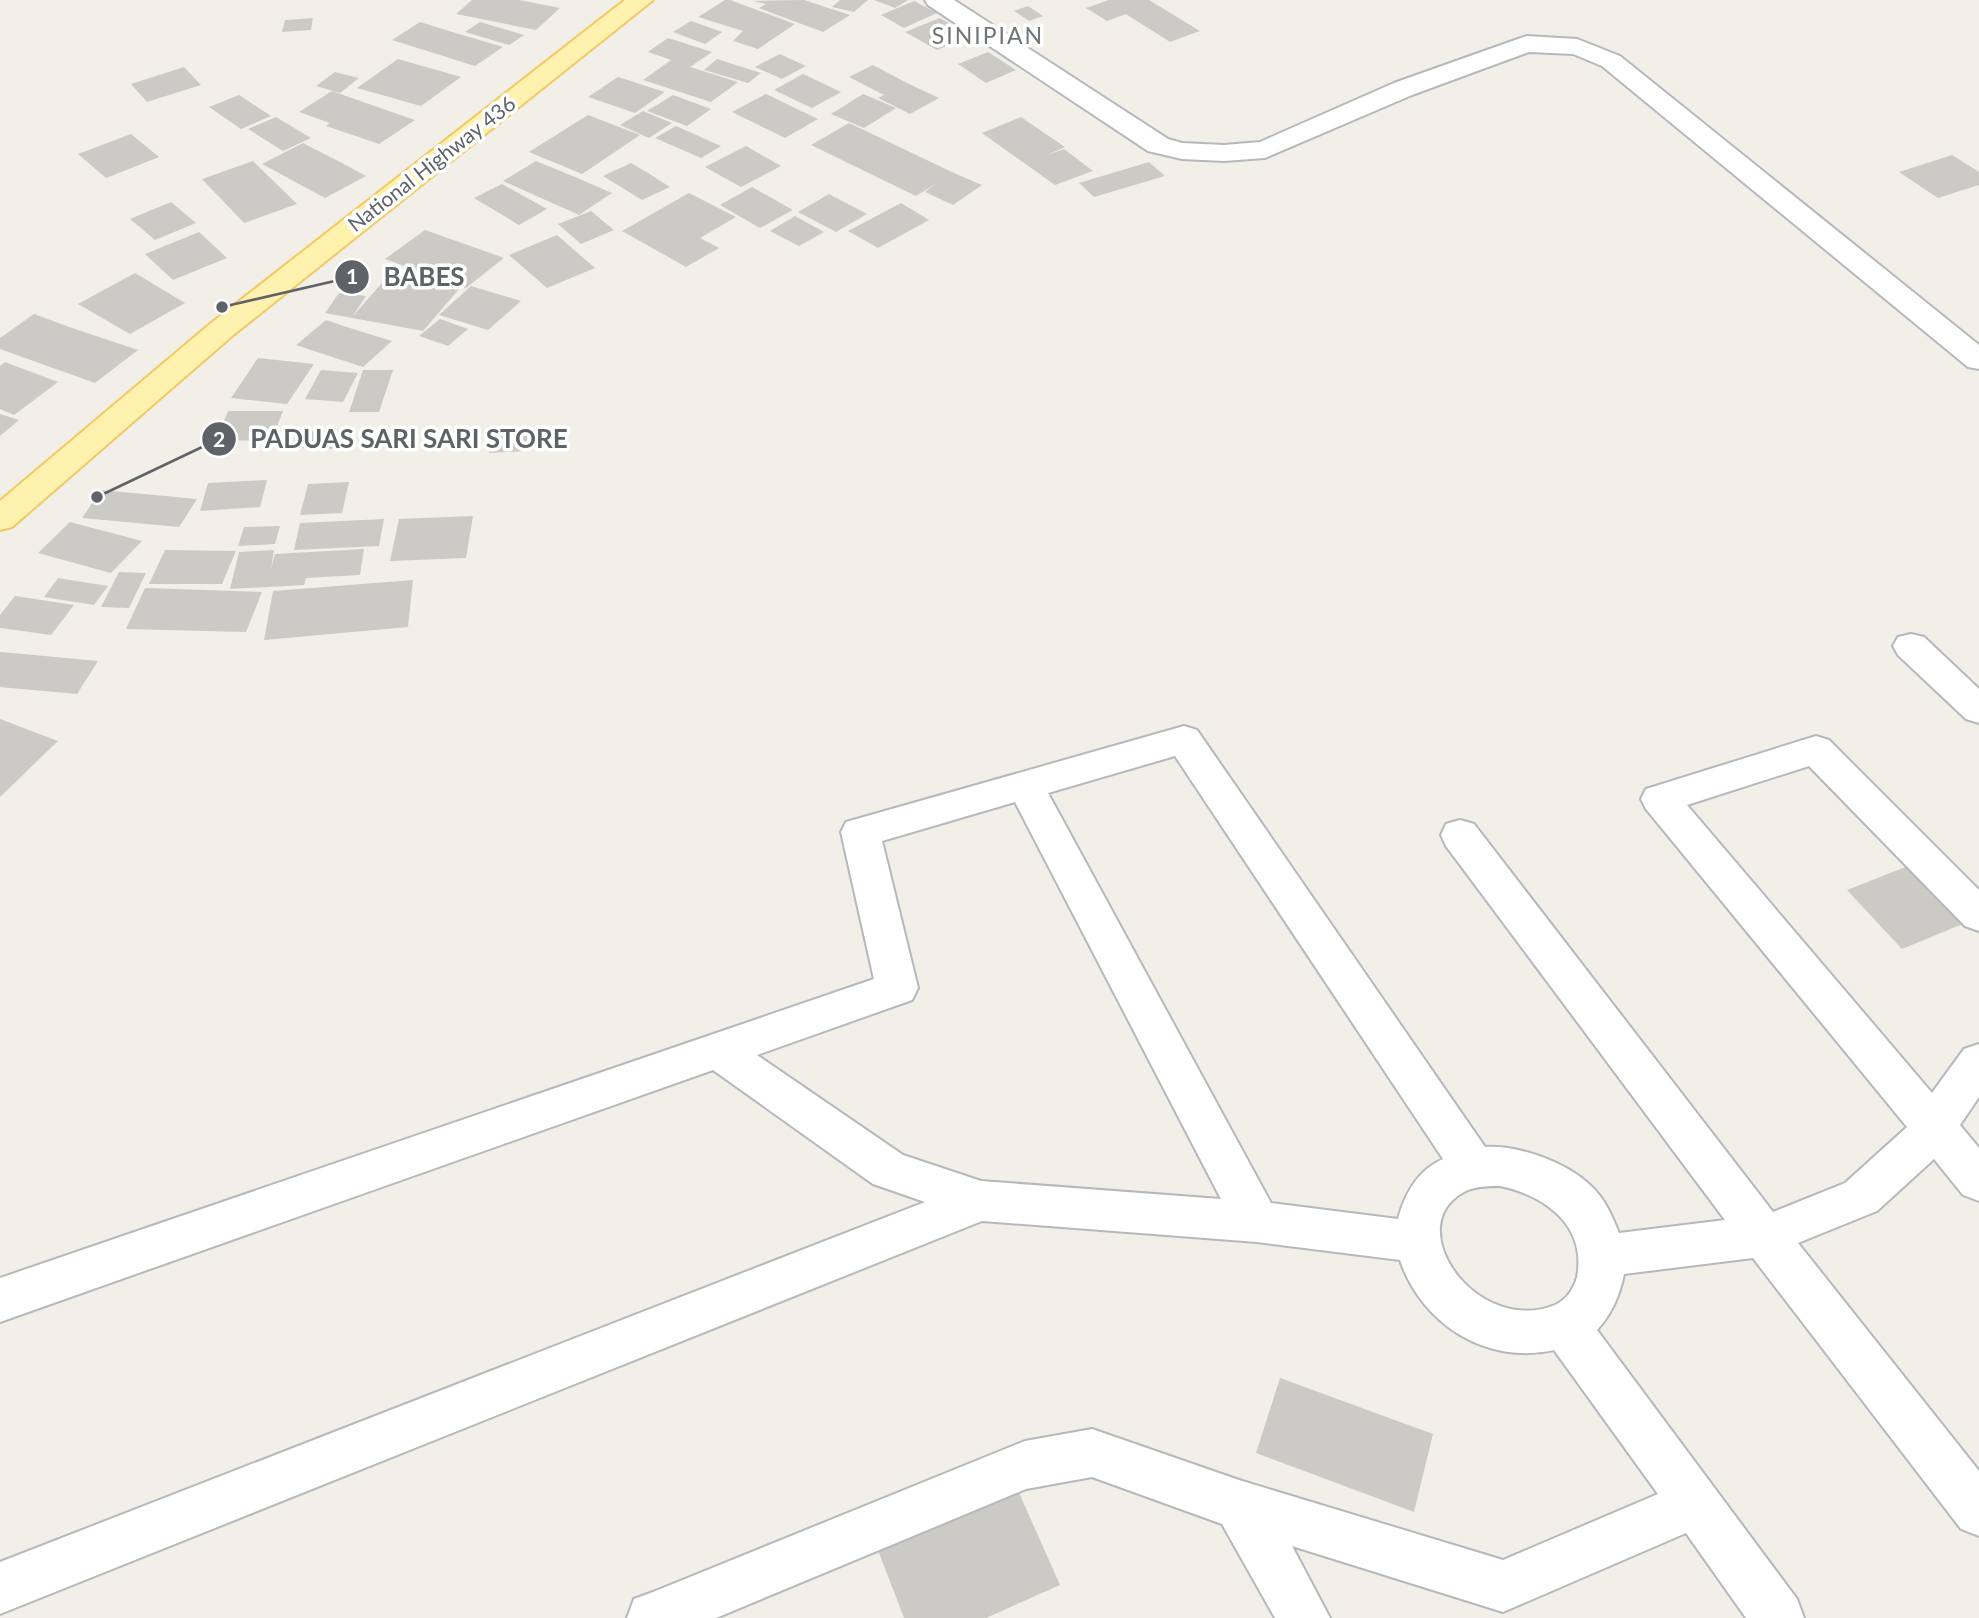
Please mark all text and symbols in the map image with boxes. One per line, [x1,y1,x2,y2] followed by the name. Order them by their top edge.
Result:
[932,21,1044,49] district label: SINIPIAN
[342,90,520,236] street label: National Highway 436
[334,253,479,300] callout: BABES
[383,260,465,292] text: BABES
[346,263,358,288] text: 1
[201,416,582,463] callout: PADUAS SARI SARI STORE
[250,422,568,454] text: PADUAS SARI SARI STORE
[213,426,225,451] text: 2

